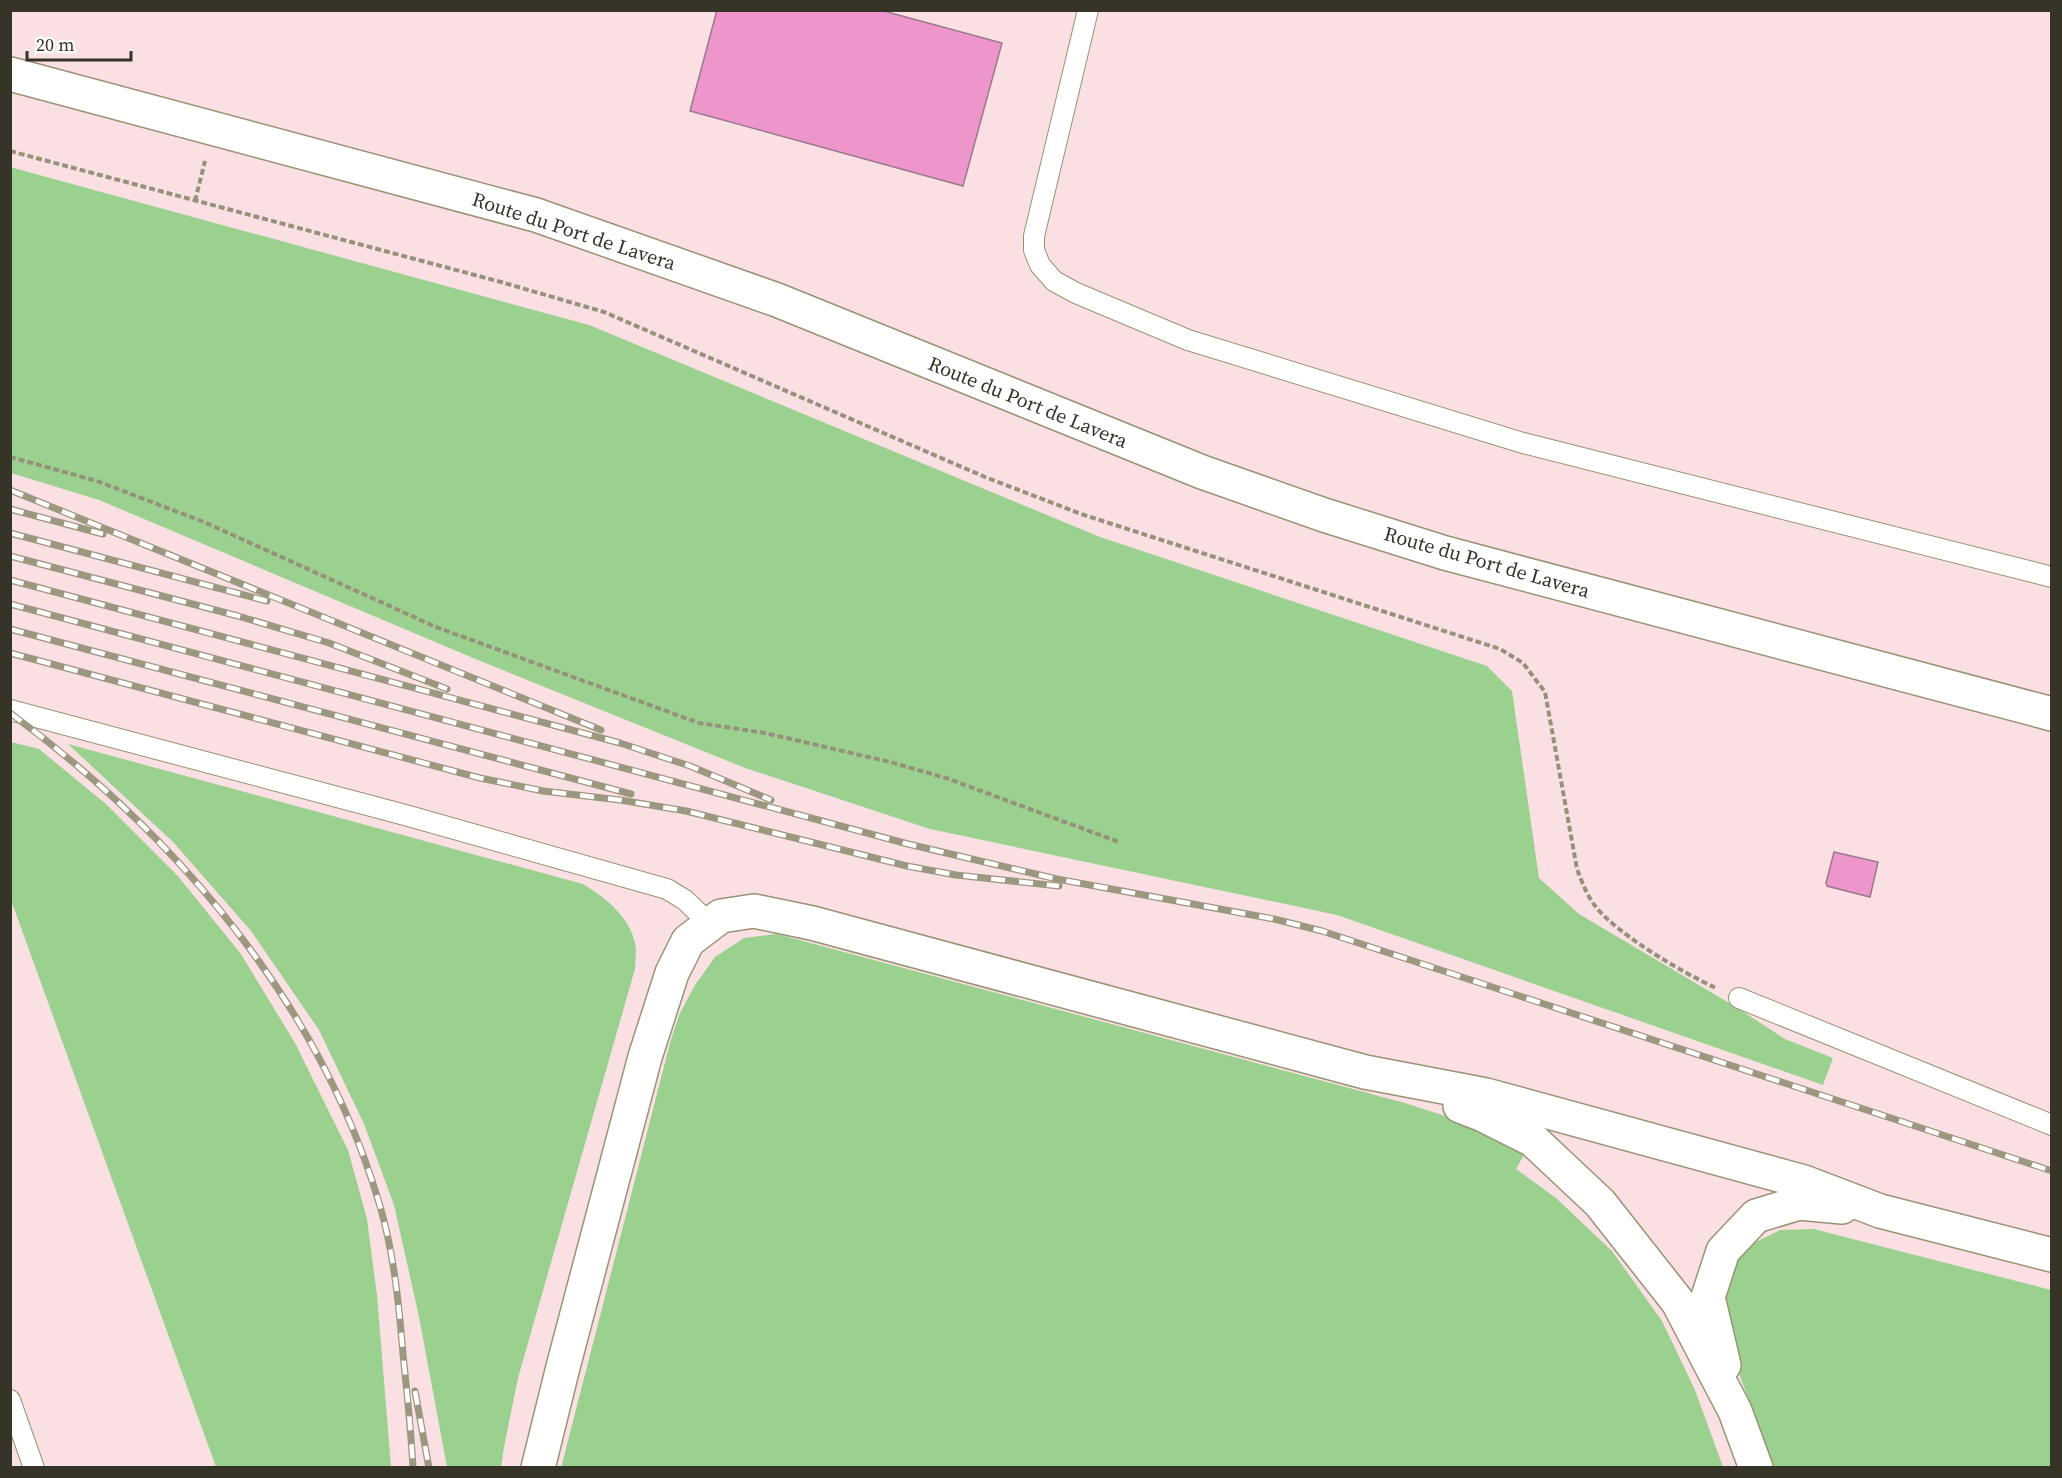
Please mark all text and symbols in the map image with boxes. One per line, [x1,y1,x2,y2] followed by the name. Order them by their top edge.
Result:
[27,24,130,62] scale bar
[36,32,74,57] text: 20 m
[469,185,680,277] street label: Route du Port de Lavera
[924,349,1133,455] street label: Route du Port de Lavera
[1381,519,1594,605] street label: Route du Port de Lavera

